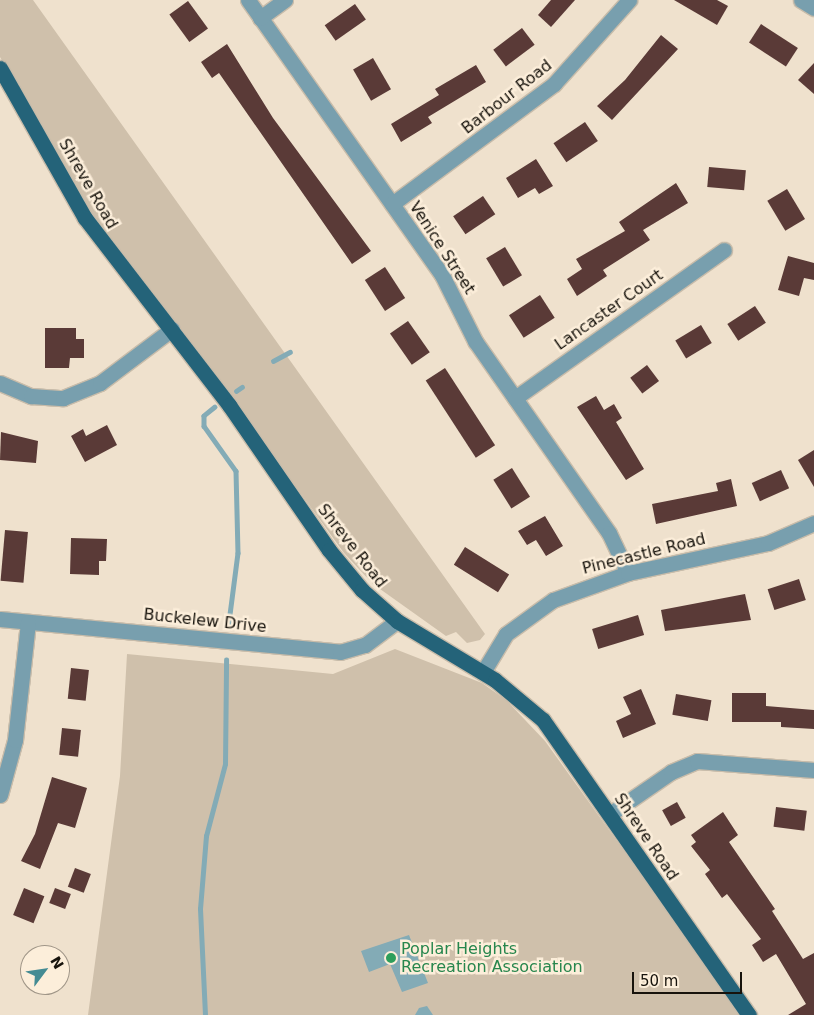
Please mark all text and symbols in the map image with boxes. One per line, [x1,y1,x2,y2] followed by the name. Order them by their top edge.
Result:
[458,56,556,138] street label: Barbour Road
[54,136,122,232] street label: Shreve Road
[405,198,479,298] street label: Venice Street
[551,266,667,354] street label: Lancaster Court
[313,500,391,592] street label: Shreve Road
[580,529,708,579] street label: Pinecastle Road
[143,605,267,637] street label: Buckelew Drive
[610,790,682,884] street label: Shreve Road
[401,939,583,977] place label: Poplar Heights Recreation Association
[20,945,70,995] north arrow
[385,952,397,964] marker: Poplar Heights Recreation Association
[47,954,67,972] text: N
[634,962,744,994] scale bar
[640,972,678,990] text: 50 m

